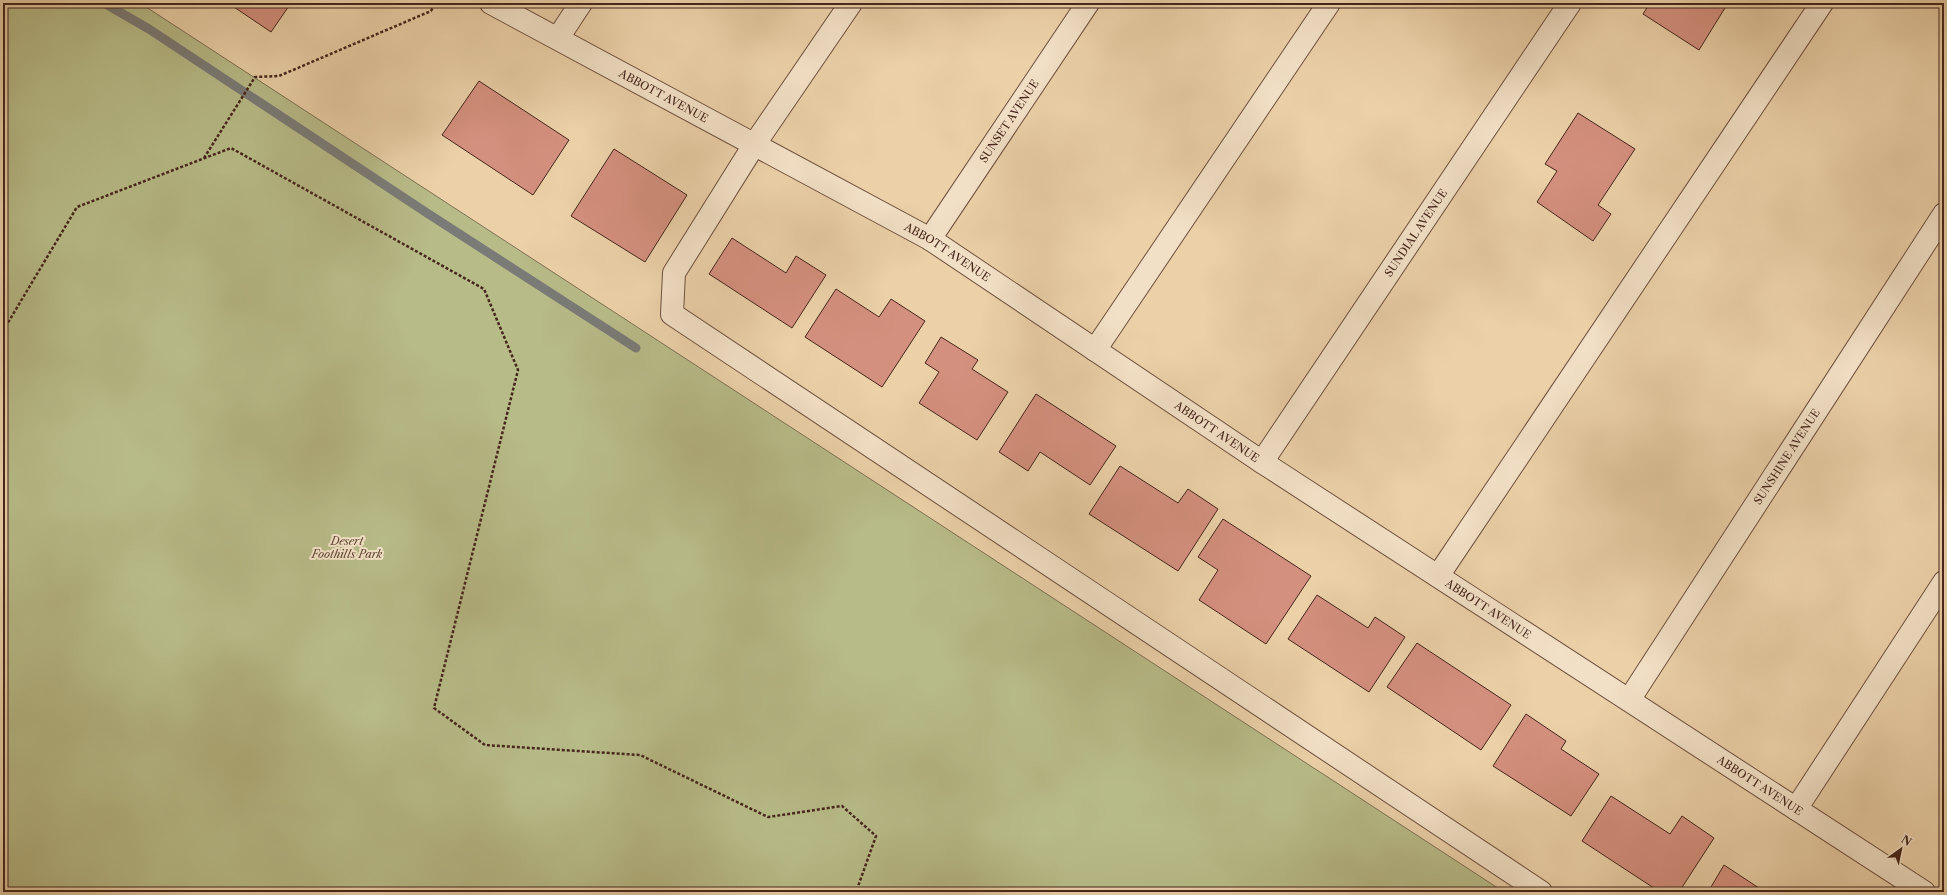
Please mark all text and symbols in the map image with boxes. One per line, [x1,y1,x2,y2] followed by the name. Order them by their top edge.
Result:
[616,66,711,126] street label: ABBOTT AVENUE
[976,77,1042,165] street label: SUNSET AVENUE
[1381,186,1450,279] street label: SUNDIAL AVENUE
[901,219,993,285] street label: ABBOTT AVENUE
[1171,398,1262,465] street label: ABBOTT AVENUE
[1751,406,1823,507] street label: SUNSHINE AVENUE
[311,534,383,561] park label: Desert Foothills Park
[1442,575,1534,642] street label: ABBOTT AVENUE
[1714,752,1806,819] street label: ABBOTT AVENUE
[1881,829,1921,869] north arrow
[1899,832,1915,849] text: N

